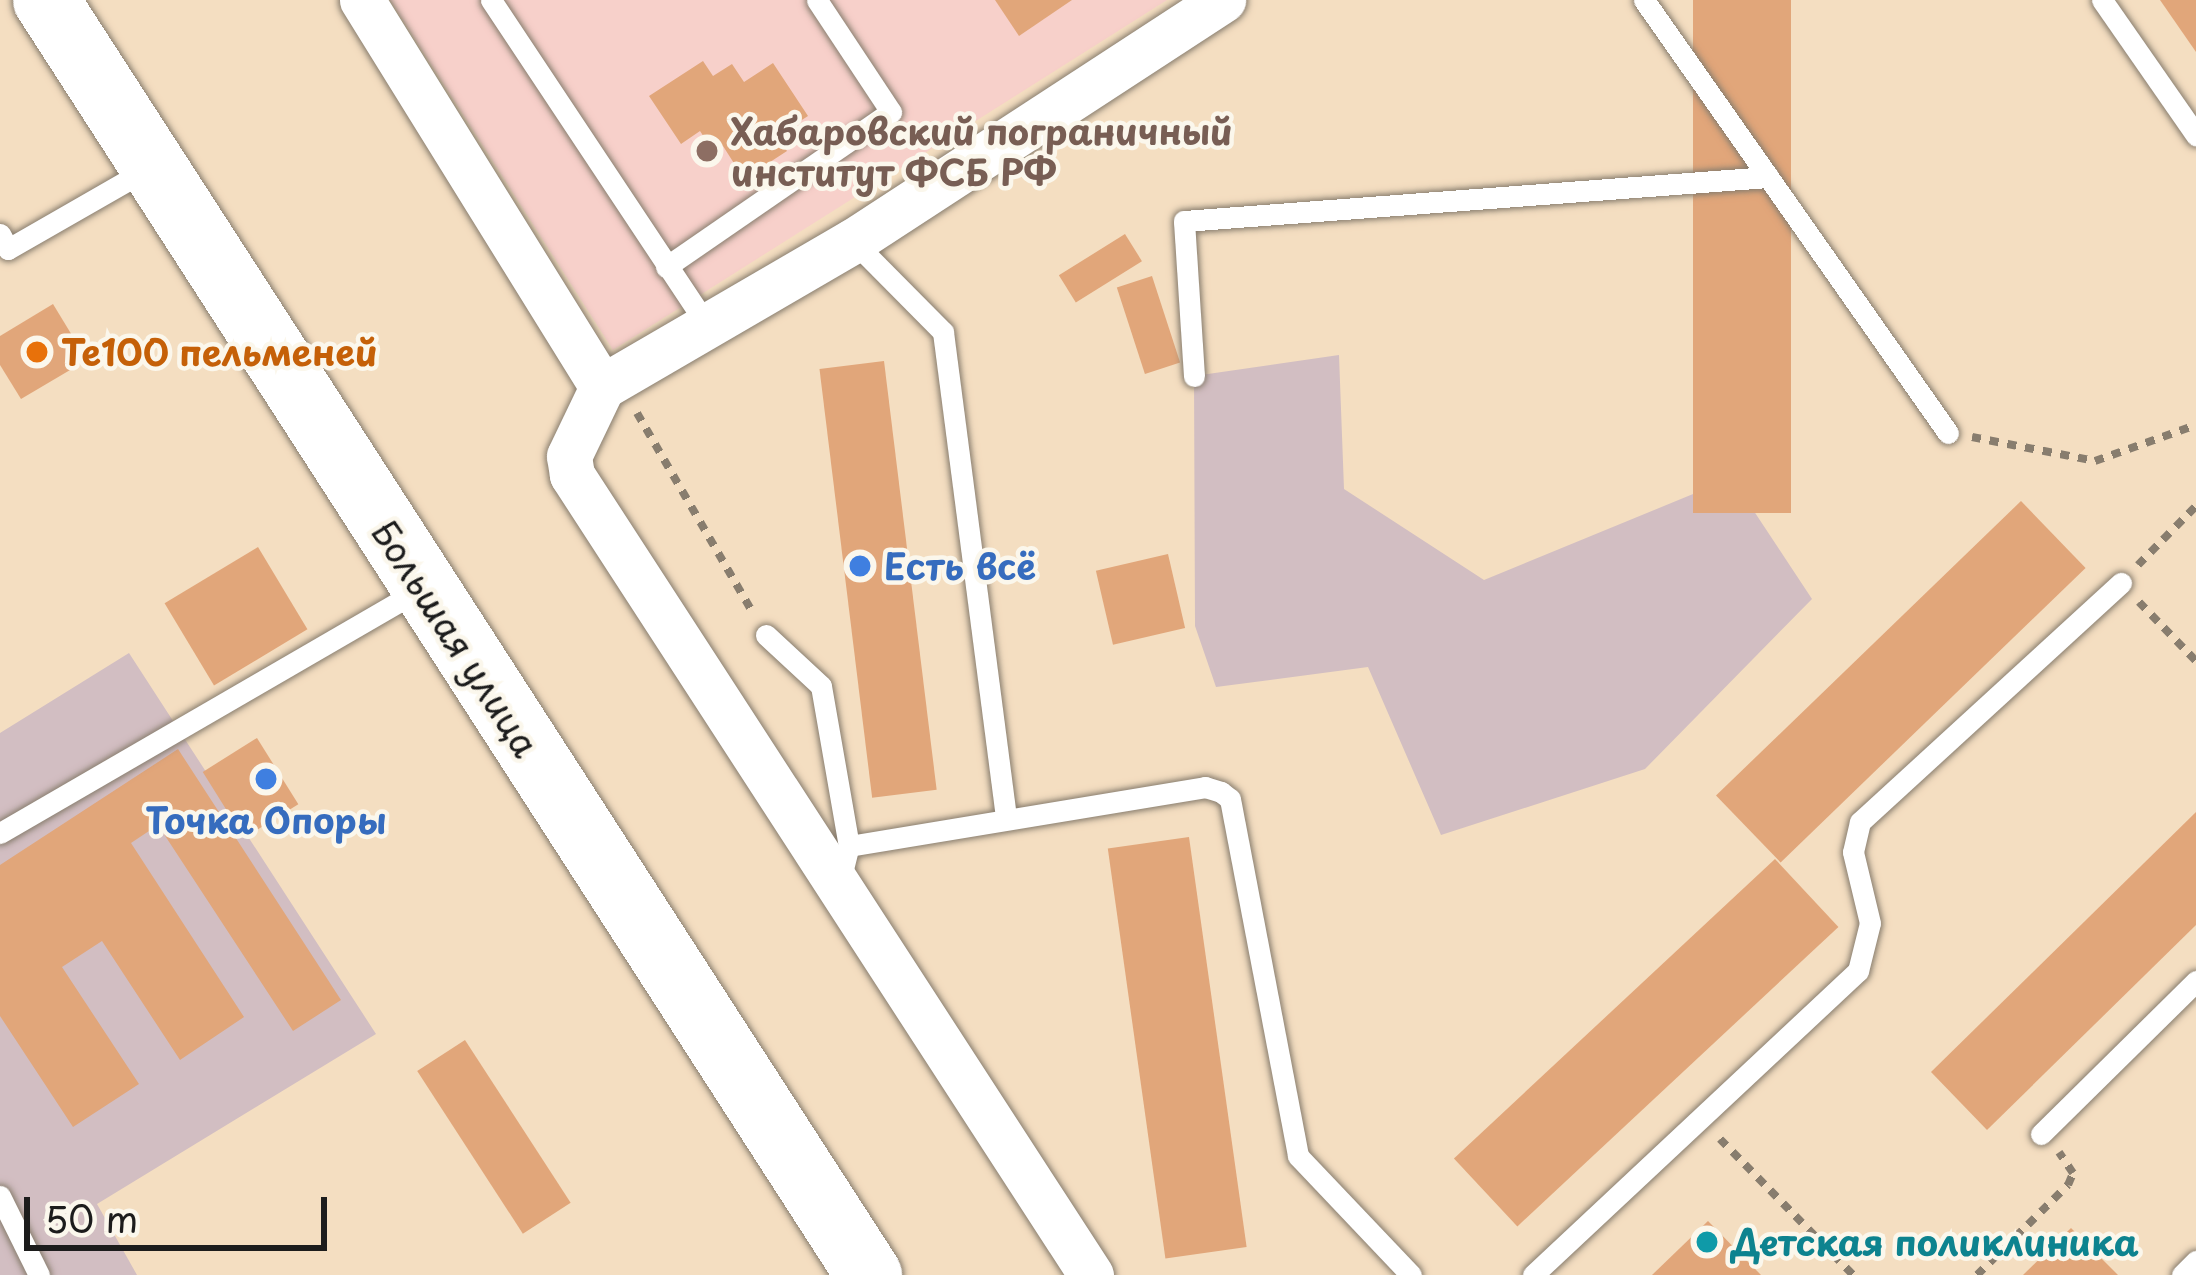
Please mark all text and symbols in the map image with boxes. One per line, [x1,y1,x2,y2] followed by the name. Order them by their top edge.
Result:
[731,108,1234,193] place label: Хабаровский пограничный институт ФСБ РФ
[694,138,720,164] marker: Хабаровский пограничный институт ФСБ РФ
[61,330,381,374] place label: Те100 пельменей
[24,339,50,365] marker: Те100 пельменей
[363,511,549,765] street label: Большая улица
[884,544,1037,588] place label: Есть всё
[847,553,873,579] marker: Есть всё
[253,766,279,792] marker: Точка Опоры
[144,798,388,842] place label: Точка Опоры
[30,1173,333,1247] scale bar
[45,1191,138,1245] text: 50 m
[1731,1220,2139,1264] place label: Детская поликлиника
[1694,1229,1720,1255] marker: Детская поликлиника

